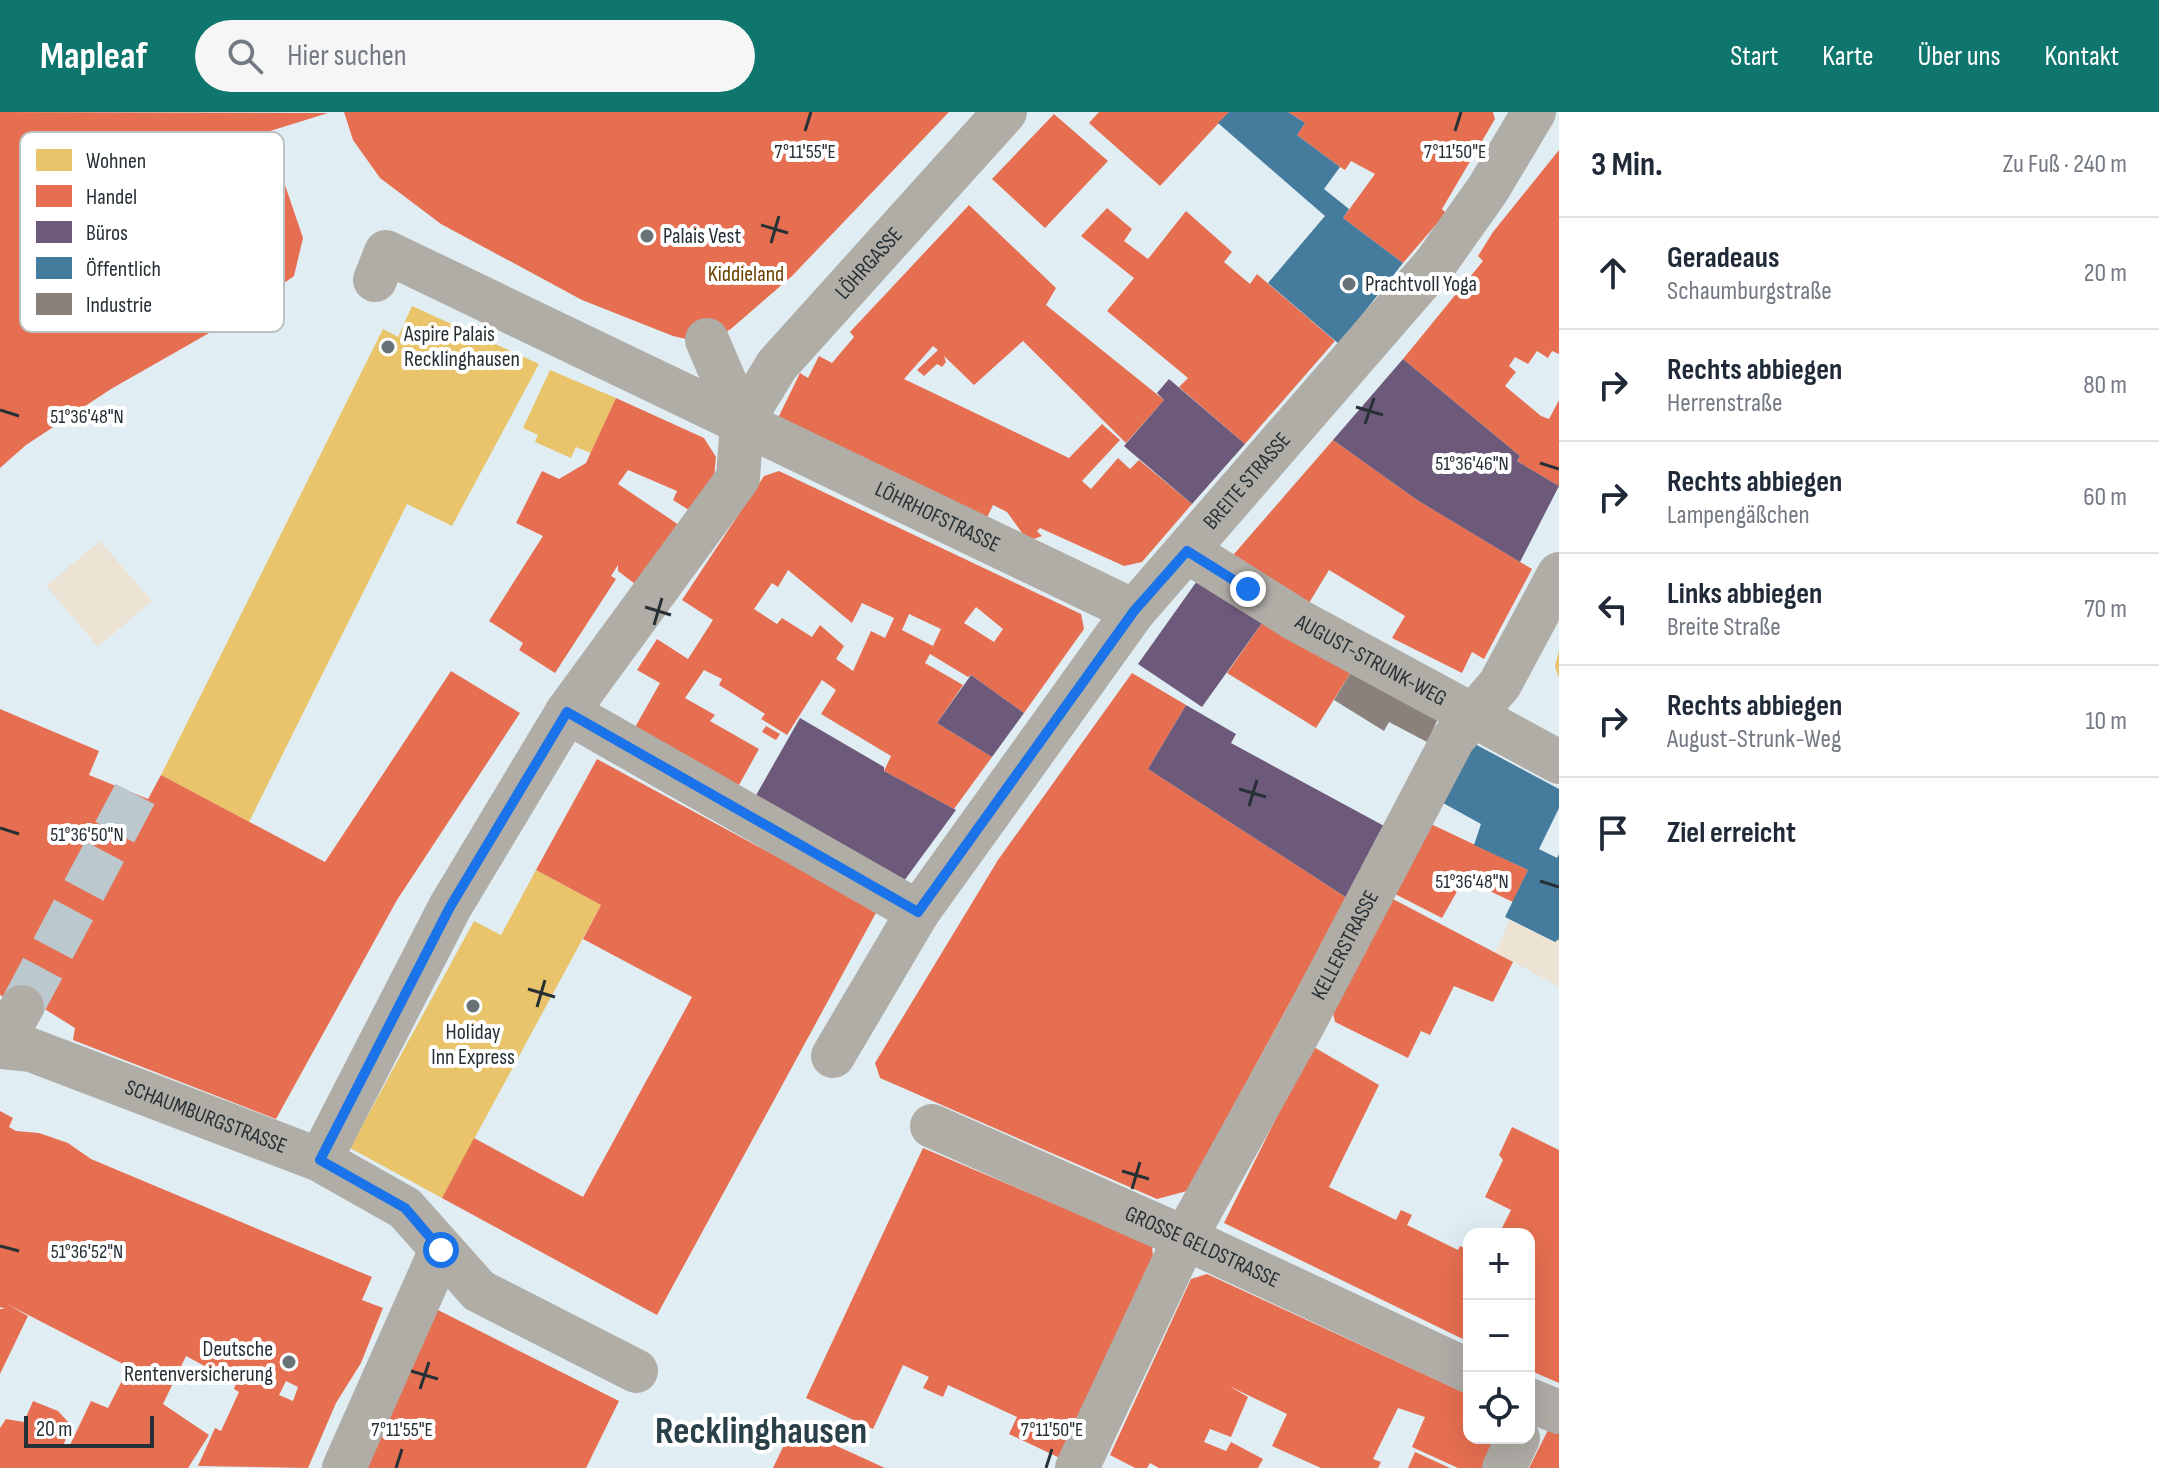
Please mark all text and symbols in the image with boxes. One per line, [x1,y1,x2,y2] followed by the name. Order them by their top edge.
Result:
[195,20,755,92] search box
[40,34,147,79] text: Mapleaf
[223,34,267,78] icon: search
[287,38,407,74] text: Hier suchen
[1730,40,1778,73] text: Start
[1822,40,1874,73] text: Karte
[1918,40,2001,73] text: Über uns
[2045,40,2119,73] text: Kontakt
[20,132,284,332] legend
[774,140,836,164] text: 7°11'55"E
[1424,140,1486,164] text: 7°11'50"E
[1591,144,1663,185] text: 3 Min.
[86,148,146,175] text: Wohnen
[2003,149,2127,180] text: Zu Fuß · 240 m
[86,184,137,211] text: Handel
[86,220,128,247] text: Büros
[829,221,908,305] street label: LÖHRGASSE
[663,223,741,250] place label: Palais Vest
[638,227,656,245] marker: Palais Vest
[1667,240,1780,276] text: Geradeaus
[1591,251,1635,295] icon: ahead
[86,256,161,283] text: Öffentlich
[2084,258,2127,289] text: 20 m
[708,261,784,288] park label: Kiddieland
[1365,271,1477,298] place label: Prachtvoll Yoga
[1340,275,1358,293] marker: Prachtvoll Yoga
[1667,276,1832,307] text: Schaumburgstraße
[86,292,152,319] text: Industrie
[403,321,520,373] place label: Aspire Palais Recklinghausen
[379,338,397,356] marker: Aspire Palais Recklinghausen
[1667,352,1842,388] text: Rechts abbiegen
[1591,363,1635,407] icon: right
[2083,370,2127,401] text: 80 m
[1667,388,1782,419] text: Herrenstraße
[50,405,124,429] text: 51°36'48"N
[1197,427,1296,535] street label: BREITE STRASSE
[1435,452,1509,476] text: 51°36'46"N
[1667,464,1842,500] text: Rechts abbiegen
[871,475,1005,558] street label: LÖHRHOFSTRASSE
[1591,475,1635,519] icon: right
[2083,482,2127,513] text: 60 m
[1667,500,1810,531] text: Lampengäßchen
[1230,571,1266,607] route end
[1667,576,1822,612] text: Links abbiegen
[1591,587,1635,631] icon: left
[2084,594,2127,625] text: 70 m
[1290,608,1451,712] street label: AUGUST-STRUNK-WEG
[1667,612,1781,643] text: Breite Straße
[1667,688,1842,724] text: Rechts abbiegen
[1591,699,1635,743] icon: right
[2085,706,2127,737] text: 10 m
[1667,724,1841,755] text: August-Strunk-Weg
[1591,811,1635,855] icon: arrive
[1667,815,1796,851] text: Ziel erreicht
[50,823,124,847] text: 51°36'50"N
[1435,870,1509,894] text: 51°36'48"N
[1305,886,1385,1004] street label: KELLERSTRASSE
[464,997,482,1015] marker: Holiday Inn Express
[431,1019,515,1071] place label: Holiday Inn Express
[121,1074,291,1160] street label: SCHAUMBURGSTRASSE
[1121,1200,1284,1294] street label: GROSSE GELDSTRASSE
[1463,1228,1535,1444] map controls
[1463,1228,1535,1300] button: +
[423,1232,459,1268] route start
[51,1240,123,1264] text: 51°36'52"N
[1463,1300,1535,1372] button: −
[124,1336,273,1388] place label: Deutsche Rentenversicherung
[280,1353,298,1371] marker: Deutsche Rentenversicherung
[1463,1372,1535,1444] button: locate
[655,1409,867,1454] district label: Recklinghausen
[24,1412,154,1448] scale bar
[36,1416,73,1443] text: 20 m
[371,1418,433,1442] text: 7°11'55"E
[1021,1418,1083,1442] text: 7°11'50"E

